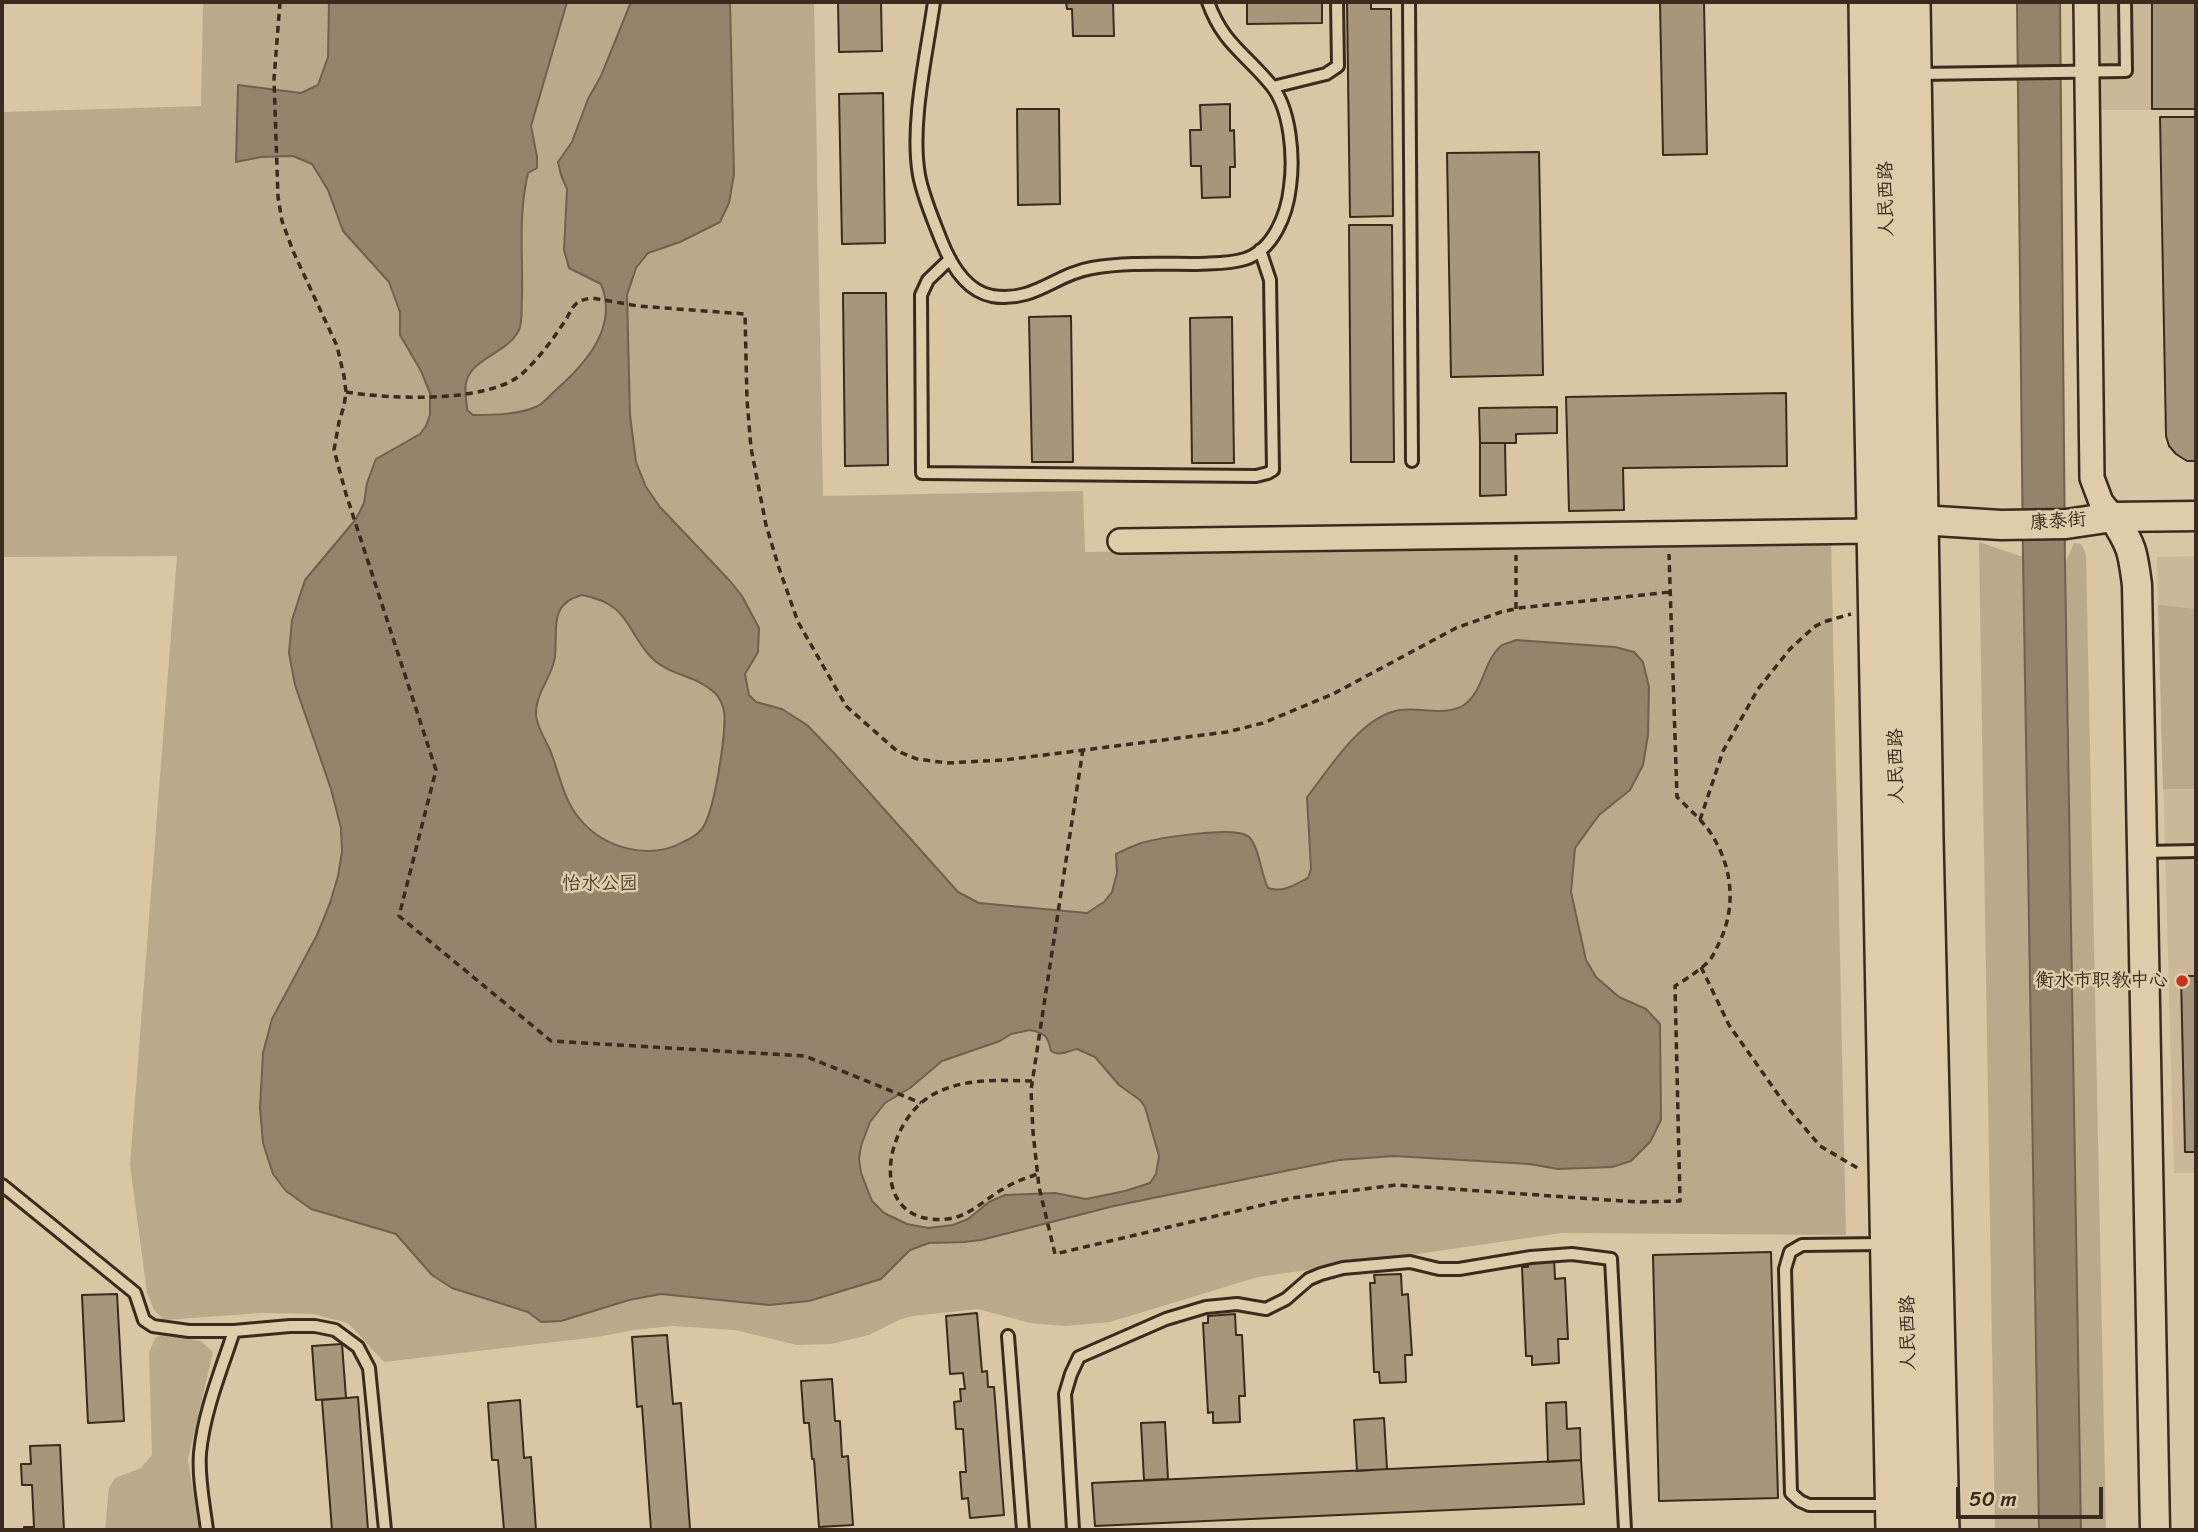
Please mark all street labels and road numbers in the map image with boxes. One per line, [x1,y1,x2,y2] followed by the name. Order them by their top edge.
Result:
[1875,161,1899,237] street label: 人民西路
[2029,509,2087,535] street label: 康泰街
[1885,728,1909,804] street label: 人民西路
[1897,1295,1921,1371] street label: 人民西路

